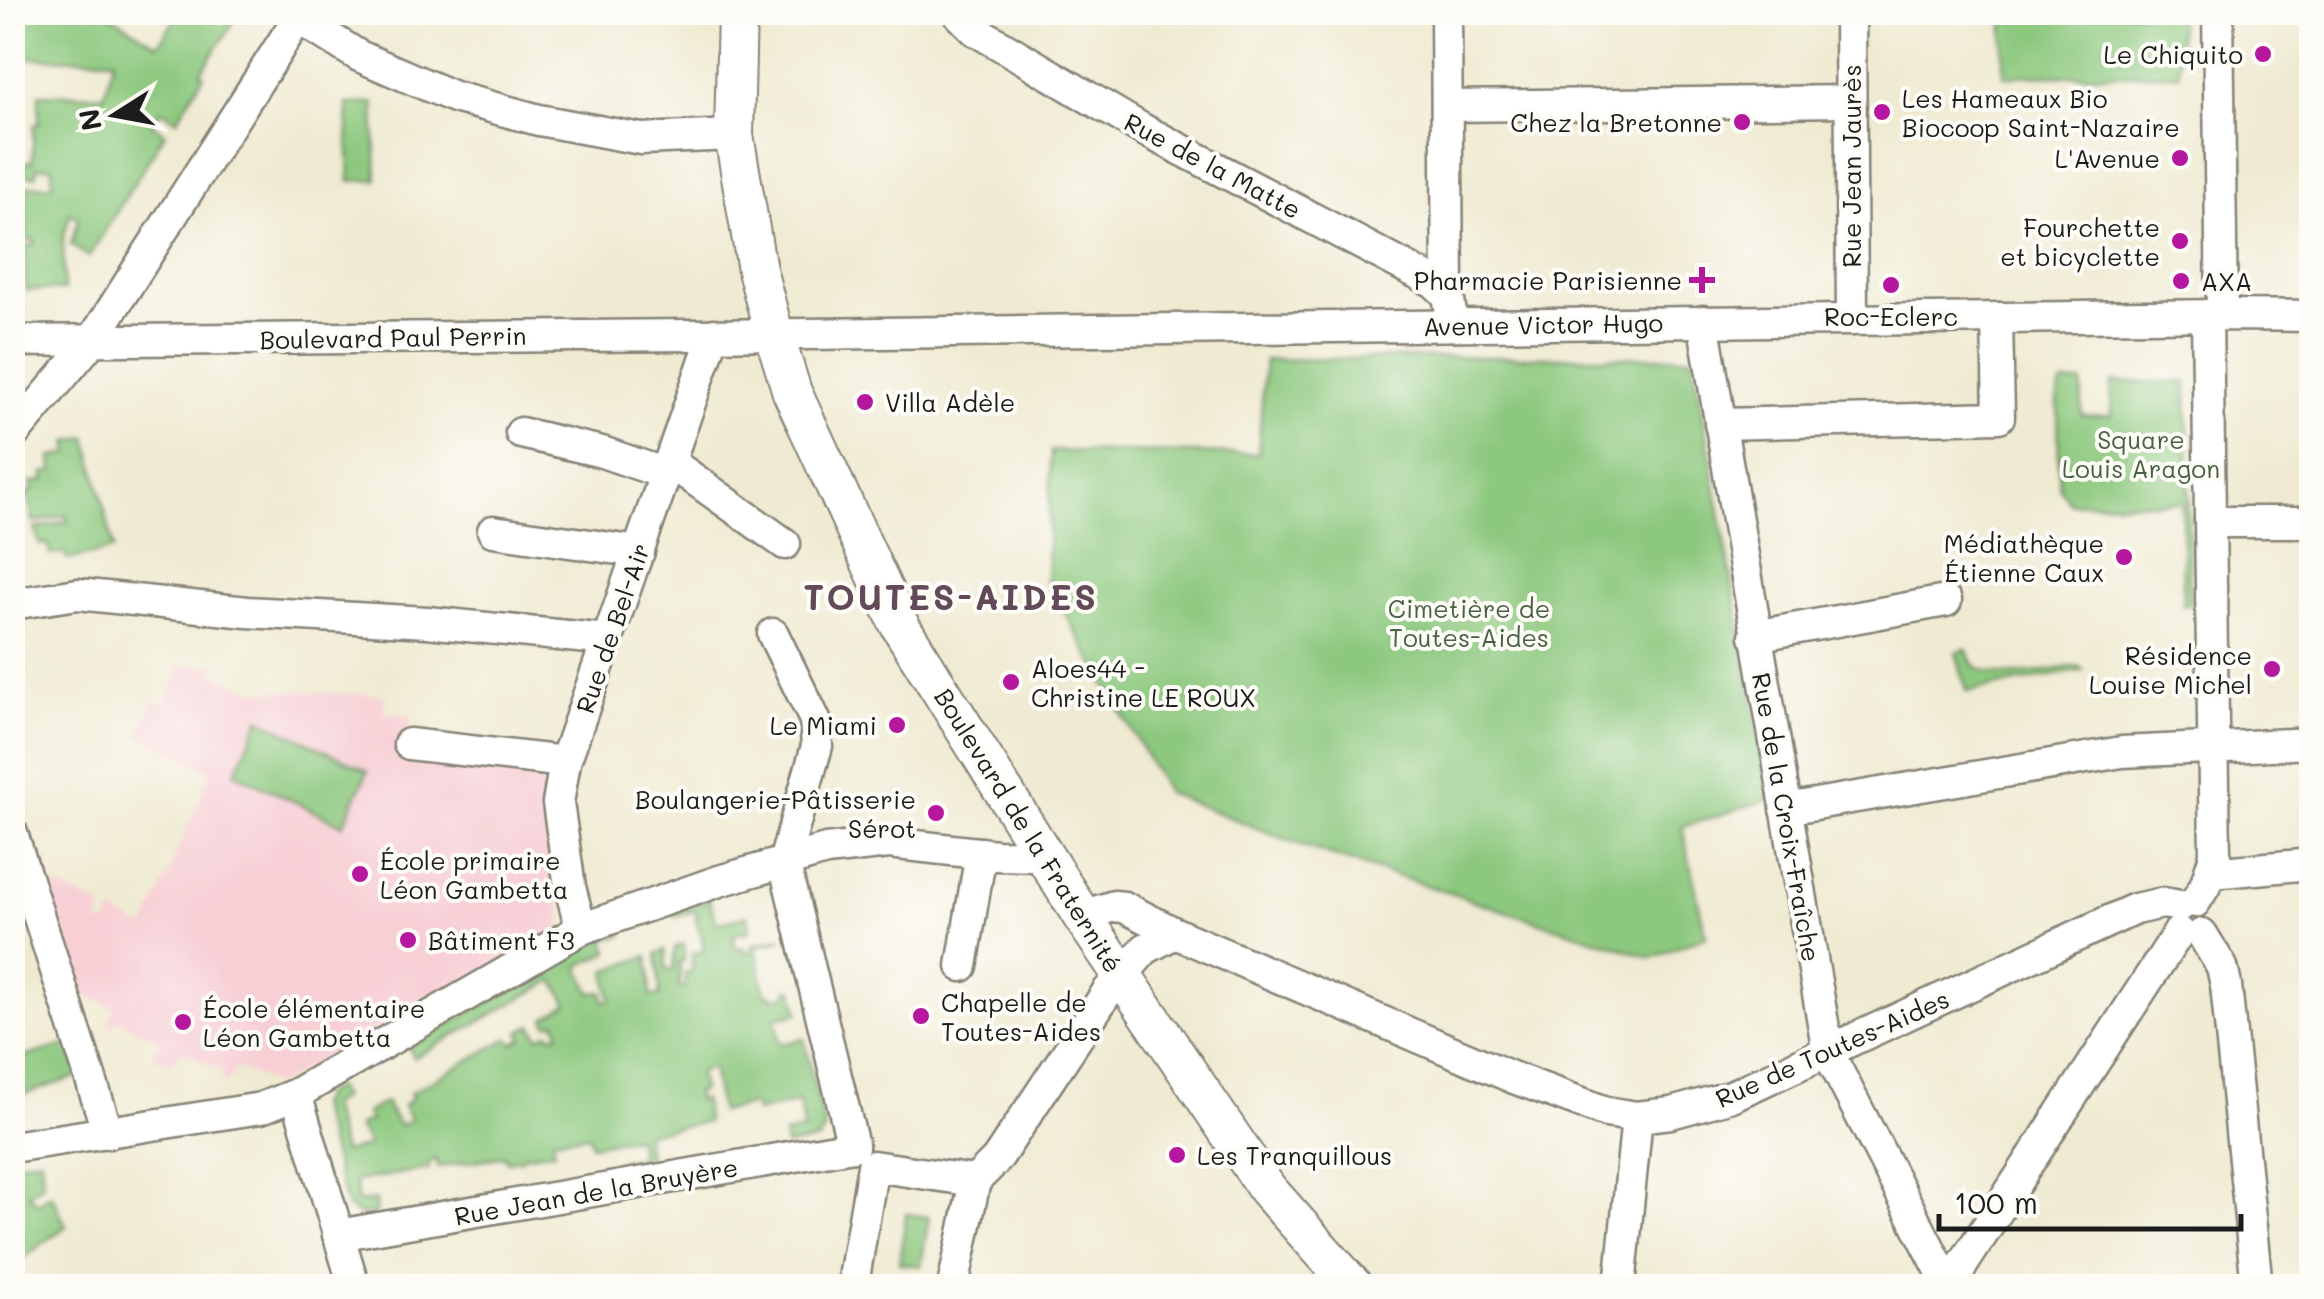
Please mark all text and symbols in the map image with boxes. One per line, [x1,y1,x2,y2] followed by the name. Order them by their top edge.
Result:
[2104,38,2243,70] place label: Le Chiquito
[2252,43,2274,65] marker: Le Chiquito
[1835,64,1867,268] street label: Rue Jean Jaurès
[65,65,165,165] north arrow
[1902,82,2180,143] place label: Les Hameaux Bio Biocoop Saint-Nazaire
[1871,101,1893,123] marker: Les Hameaux Bio Biocoop Saint-Nazaire
[1119,105,1307,225] street label: Rue de la Matte
[70,106,109,134] text: N
[1510,106,1722,138] place label: Chez la Bretonne
[1731,111,1753,133] marker: Chez la Bretonne
[2055,142,2160,174] place label: L'Avenue
[2169,147,2191,169] marker: L'Avenue
[2000,211,2160,273] place label: Fourchette et bicyclette
[2169,230,2191,252] marker: Fourchette et bicyclette
[1414,264,1682,296] place label: Pharmacie Parisienne
[2201,265,2252,297] place label: AXA
[1691,269,1713,291] marker: Pharmacie Parisienne
[2170,270,2192,292] marker: AXA
[1880,274,1902,296] marker: Roc-Eclerc
[1824,300,1958,332] place label: Roc-Eclerc
[1423,306,1663,342] street label: Avenue Victor Hugo
[259,319,527,355] street label: Boulevard Paul Perrin
[885,386,1015,418] place label: Villa Adèle
[854,391,876,413] marker: Villa Adèle
[2062,423,2220,484] park label: Square Louis Aragon
[1944,527,2104,588] place label: Médiathèque Étienne Caux
[568,539,656,717] street label: Rue de Bel-Air
[2113,546,2135,568] marker: Médiathèque Étienne Caux
[803,573,1099,619] district label: TOUTES-AIDES
[1388,592,1550,653] park label: Cimetière de Toutes-Aides
[2089,639,2252,700] place label: Résidence Louise Michel
[1031,652,1256,713] place label: Aloes44 - Christine LE ROUX
[2261,658,2283,680] marker: Résidence Louise Michel
[1746,670,1828,964] street label: Rue de la Croix-Fraîche
[1000,671,1022,693] marker: Aloes44 - Christine LE ROUX
[928,682,1130,978] street label: Boulevard de la Fraternité
[770,709,877,741] place label: Le Miami
[886,714,908,736] marker: Le Miami
[635,783,916,844] place label: Boulangerie-Pâtisserie Sérot
[925,802,947,824] marker: Boulangerie-Pâtisserie Sérot
[380,844,568,905] place label: École primaire Léon Gambetta
[349,863,371,885] marker: École primaire Léon Gambetta
[428,924,575,956] place label: Bâtiment F3
[397,929,419,951] marker: Bâtiment F3
[1710,982,1954,1114] street label: Rue de Toutes-Aides
[941,986,1101,1047] place label: Chapelle de Toutes-Aides
[203,992,425,1053] place label: École élémentaire Léon Gambetta
[910,1005,932,1027] marker: Chapelle de Toutes-Aides
[172,1011,194,1033] marker: École élémentaire Léon Gambetta
[1197,1139,1392,1171] place label: Les Tranquillous
[1166,1144,1188,1166] marker: Les Tranquillous
[452,1150,740,1233] street label: Rue Jean de la Bruyère
[1939,1169,2242,1231] scale bar
[1954,1182,2038,1222] text: 100 m

